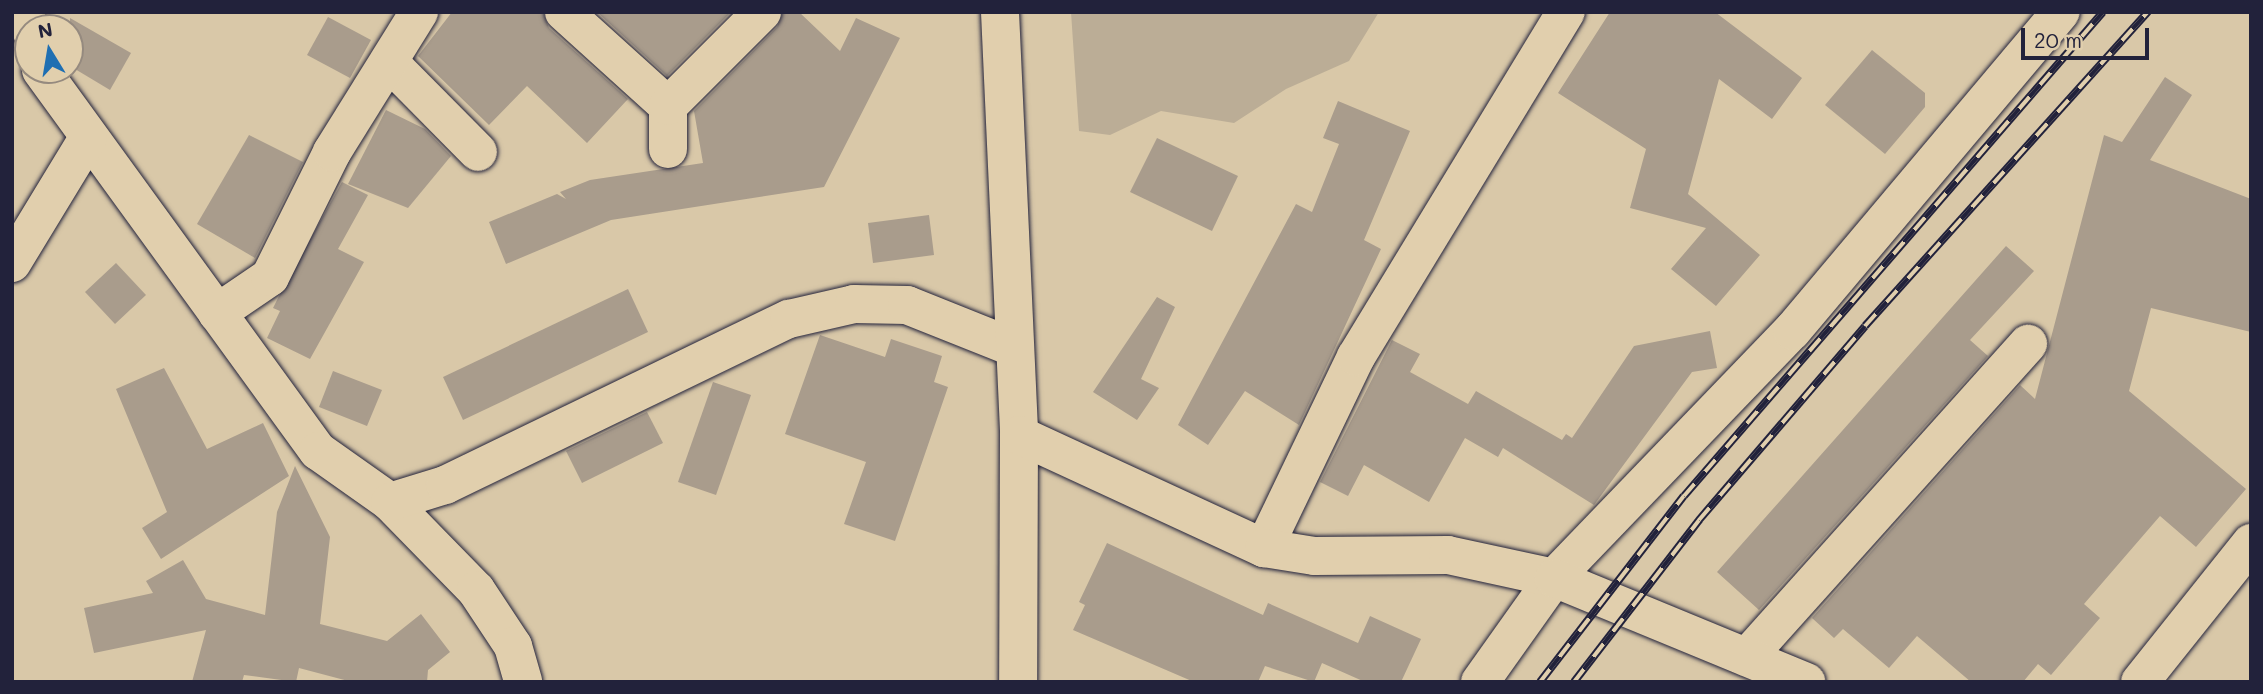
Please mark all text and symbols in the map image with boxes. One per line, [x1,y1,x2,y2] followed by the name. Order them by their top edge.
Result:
[14,14,84,84] north arrow
[2025,14,2153,58] scale bar
[36,16,55,44] text: N
[2034,26,2082,53] text: 20 m

